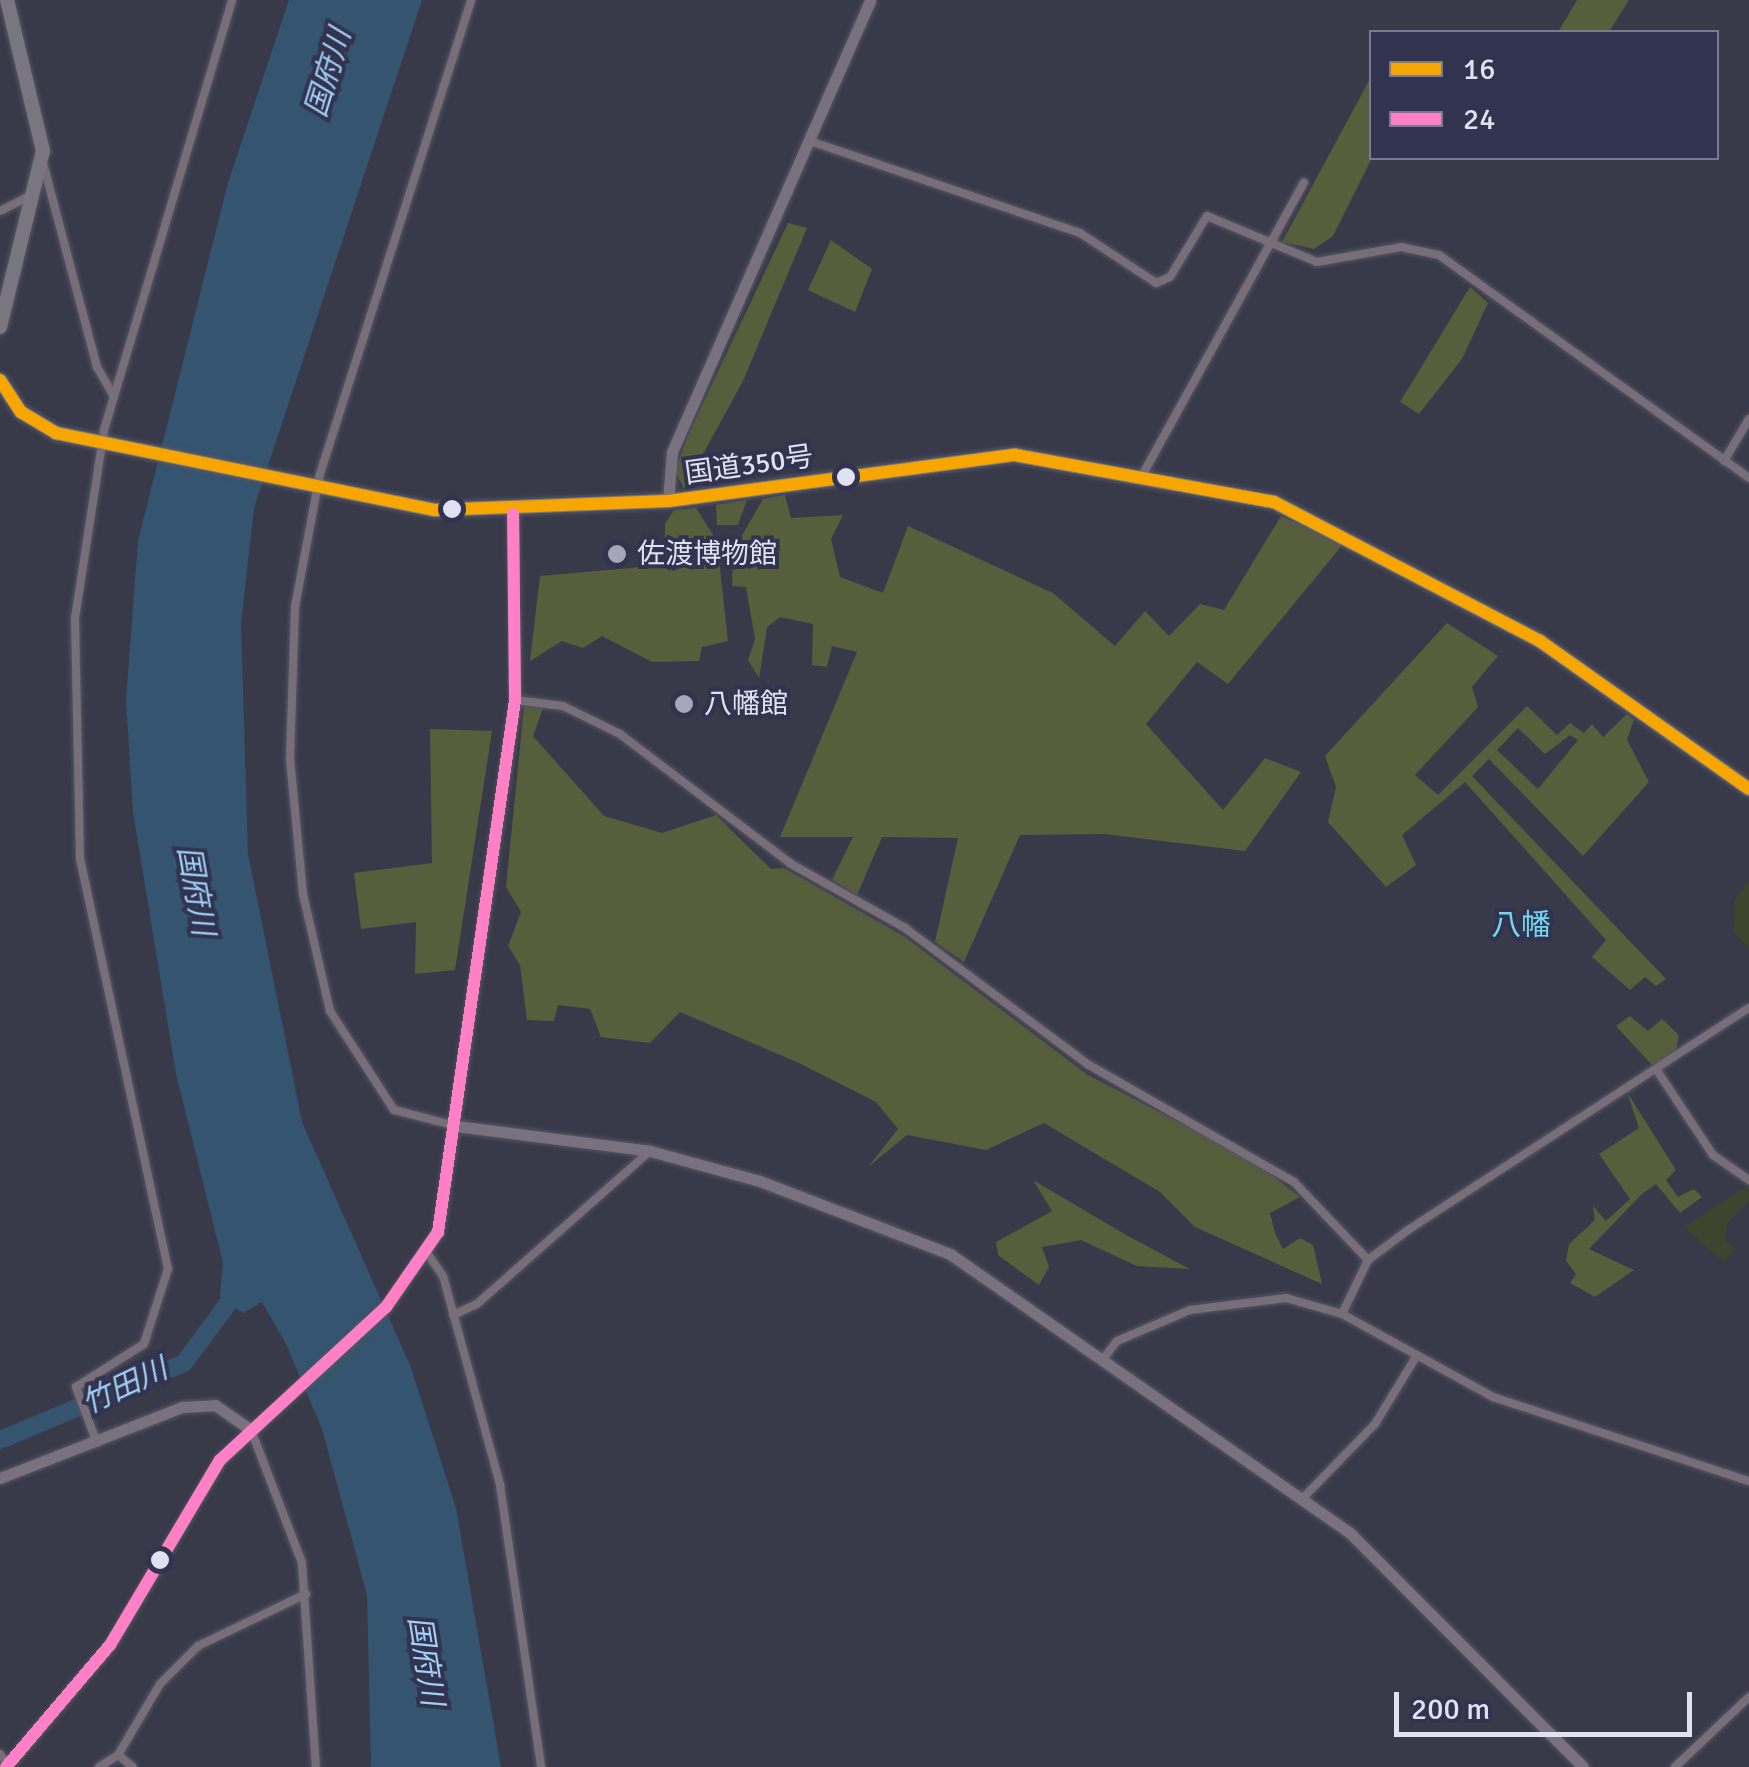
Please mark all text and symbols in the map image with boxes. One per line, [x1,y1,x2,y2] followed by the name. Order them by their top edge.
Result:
[299,25,359,121] water label: 国府川
[1369,30,1719,160] legend
[1463,51,1495,88] text: 16
[1463,101,1495,138] text: 24
[683,439,815,491] street label: 国道350号
[836,467,856,487] unlabelled marker
[442,499,462,519] unlabelled marker
[637,537,777,571] place label: 佐渡博物館
[606,543,628,565] marker: 佐渡博物館
[704,687,788,721] place label: 八幡館
[673,693,695,715] marker: 八幡館
[169,844,221,938] water label: 国府川
[1491,908,1551,944] district label: 八幡
[77,1352,173,1422] water label: 竹田川
[150,1550,170,1570] unlabelled marker
[400,1614,450,1708] water label: 国府川
[1399,1672,1696,1734] scale bar
[1411,1691,1490,1728] text: 200 m

